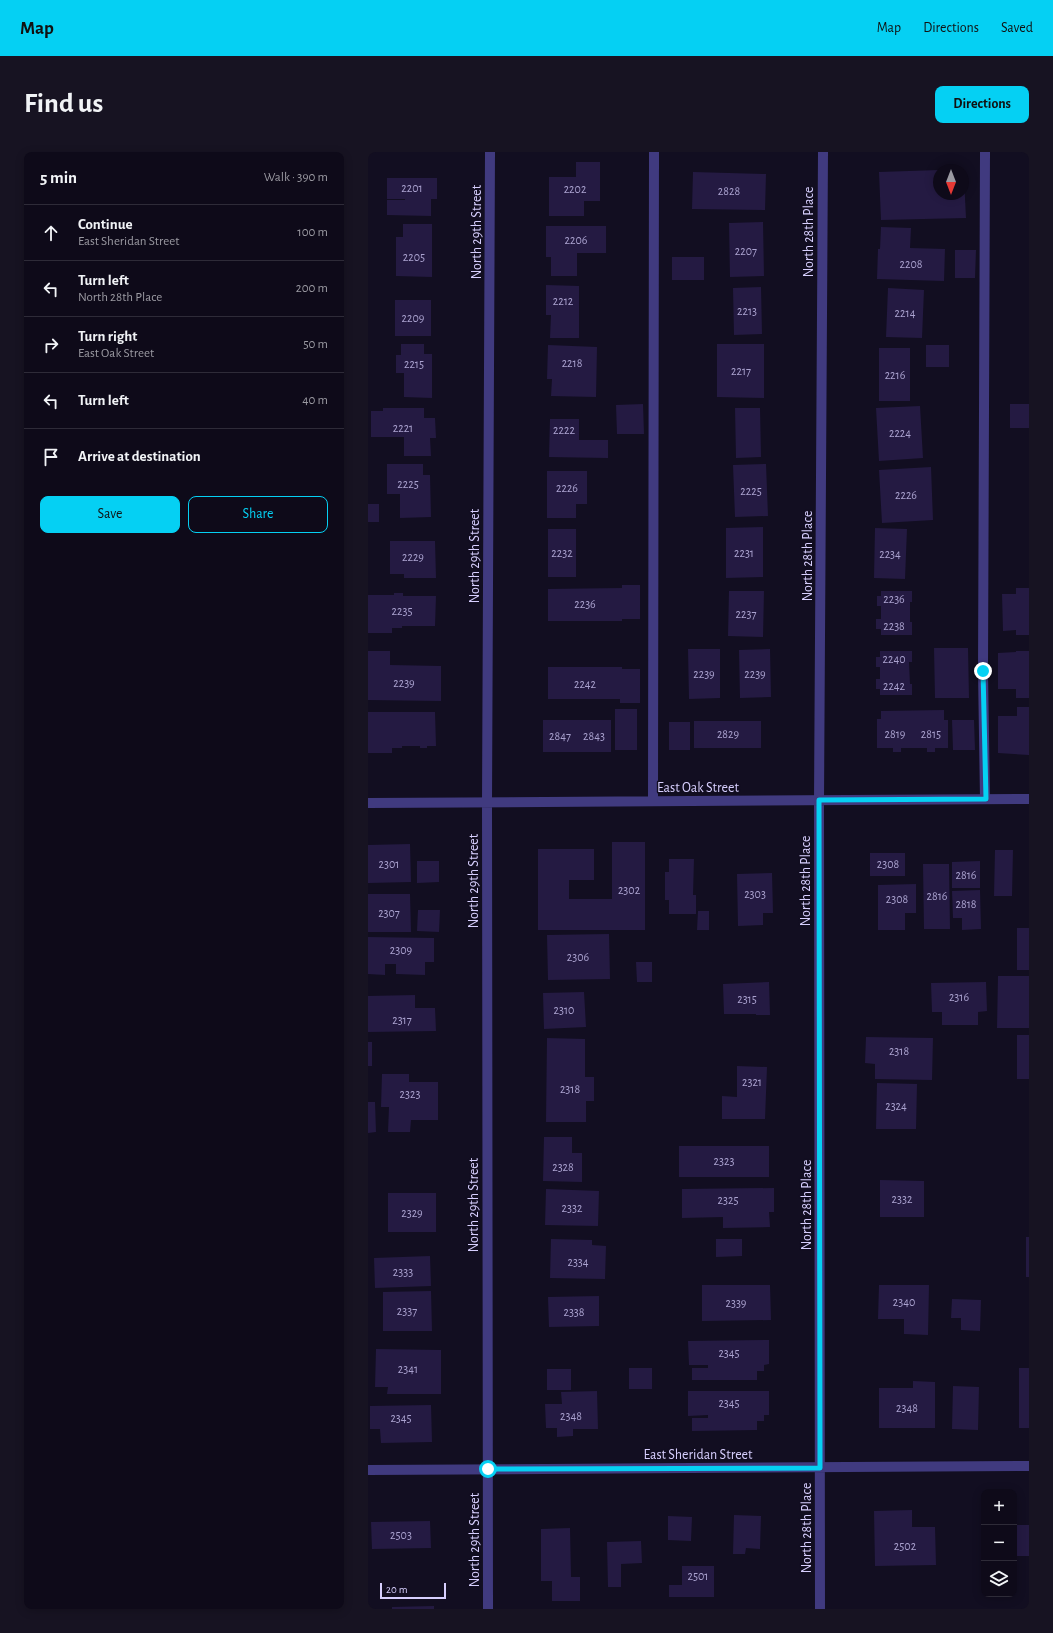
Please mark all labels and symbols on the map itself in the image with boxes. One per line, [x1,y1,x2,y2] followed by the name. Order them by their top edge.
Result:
[933,164,969,200] north arrow
[401,182,423,194] house number: 2201
[564,183,587,195] house number: 2202
[470,184,484,279] street label: North 29th Street
[718,185,740,197] house number: 2828
[802,187,816,277] street label: North 28th Place
[565,234,588,246] house number: 2206
[735,245,757,257] house number: 2207
[403,251,425,263] house number: 2205
[900,258,923,270] house number: 2208
[553,295,574,307] house number: 2212
[737,305,757,317] house number: 2213
[895,307,916,319] house number: 2214
[402,312,425,324] house number: 2209
[562,357,583,369] house number: 2218
[404,358,424,370] house number: 2215
[731,365,751,377] house number: 2217
[885,369,906,381] house number: 2216
[393,422,413,434] house number: 2221
[553,424,575,436] house number: 2222
[889,427,911,439] house number: 2224
[397,478,419,490] house number: 2225
[556,482,578,494] house number: 2226
[740,485,762,497] house number: 2225
[895,489,917,501] house number: 2226
[468,508,482,603] street label: North 29th Street
[801,511,815,601] street label: North 28th Place
[551,547,573,559] house number: 2232
[734,547,754,559] house number: 2231
[879,548,901,560] house number: 2234
[402,551,424,563] house number: 2229
[883,593,905,605] house number: 2236
[574,598,596,610] house number: 2236
[392,605,412,617] house number: 2235
[736,608,756,620] house number: 2237
[883,620,905,632] house number: 2238
[882,653,906,665] house number: 2240
[974,662,992,680] route end
[693,668,715,680] house number: 2239
[744,668,766,680] house number: 2239
[393,677,415,689] house number: 2239
[574,678,597,690] house number: 2242
[883,680,906,692] house number: 2242
[717,728,739,740] house number: 2829
[885,728,906,740] house number: 2819
[921,728,941,740] house number: 2815
[549,730,571,742] house number: 2847
[583,730,605,742] house number: 2843
[657,781,739,795] street label: East Oak Street
[467,833,481,928] street label: North 29th Street
[799,836,813,926] street label: North 28th Place
[379,858,399,870] house number: 2301
[877,858,900,870] house number: 2308
[956,869,977,881] house number: 2816
[618,884,641,896] house number: 2302
[744,888,766,900] house number: 2303
[927,890,948,902] house number: 2816
[886,893,909,905] house number: 2308
[956,898,977,910] house number: 2818
[378,907,400,919] house number: 2307
[390,944,413,956] house number: 2309
[567,951,590,963] house number: 2306
[949,991,969,1003] house number: 2316
[737,993,757,1005] house number: 2315
[554,1004,574,1016] house number: 2310
[392,1014,412,1026] house number: 2317
[889,1045,909,1057] house number: 2318
[742,1076,762,1088] house number: 2321
[560,1083,580,1095] house number: 2318
[400,1088,420,1100] house number: 2323
[885,1100,907,1112] house number: 2324
[714,1155,734,1167] house number: 2323
[467,1157,481,1252] street label: North 29th Street
[800,1160,814,1250] street label: North 28th Place
[552,1161,574,1173] house number: 2328
[892,1193,913,1205] house number: 2332
[718,1194,738,1206] house number: 2325
[562,1202,583,1214] house number: 2332
[401,1207,423,1219] house number: 2329
[567,1256,589,1268] house number: 2334
[393,1266,413,1278] house number: 2333
[893,1296,915,1308] house number: 2340
[726,1297,747,1309] house number: 2339
[397,1305,417,1317] house number: 2337
[563,1306,585,1318] house number: 2338
[718,1347,740,1359] house number: 2345
[398,1363,418,1375] house number: 2341
[718,1397,740,1409] house number: 2345
[896,1402,918,1414] house number: 2348
[560,1410,582,1422] house number: 2348
[390,1412,412,1424] house number: 2345
[643,1448,753,1462] street label: East Sheridan Street
[479,1460,497,1478] route start
[800,1483,814,1573] street label: North 28th Place
[468,1492,482,1587] street label: North 29th Street
[390,1529,412,1541] house number: 2503
[894,1540,917,1552] house number: 2502
[688,1570,708,1582] house number: 2501
[380,1581,446,1600] scale bar

